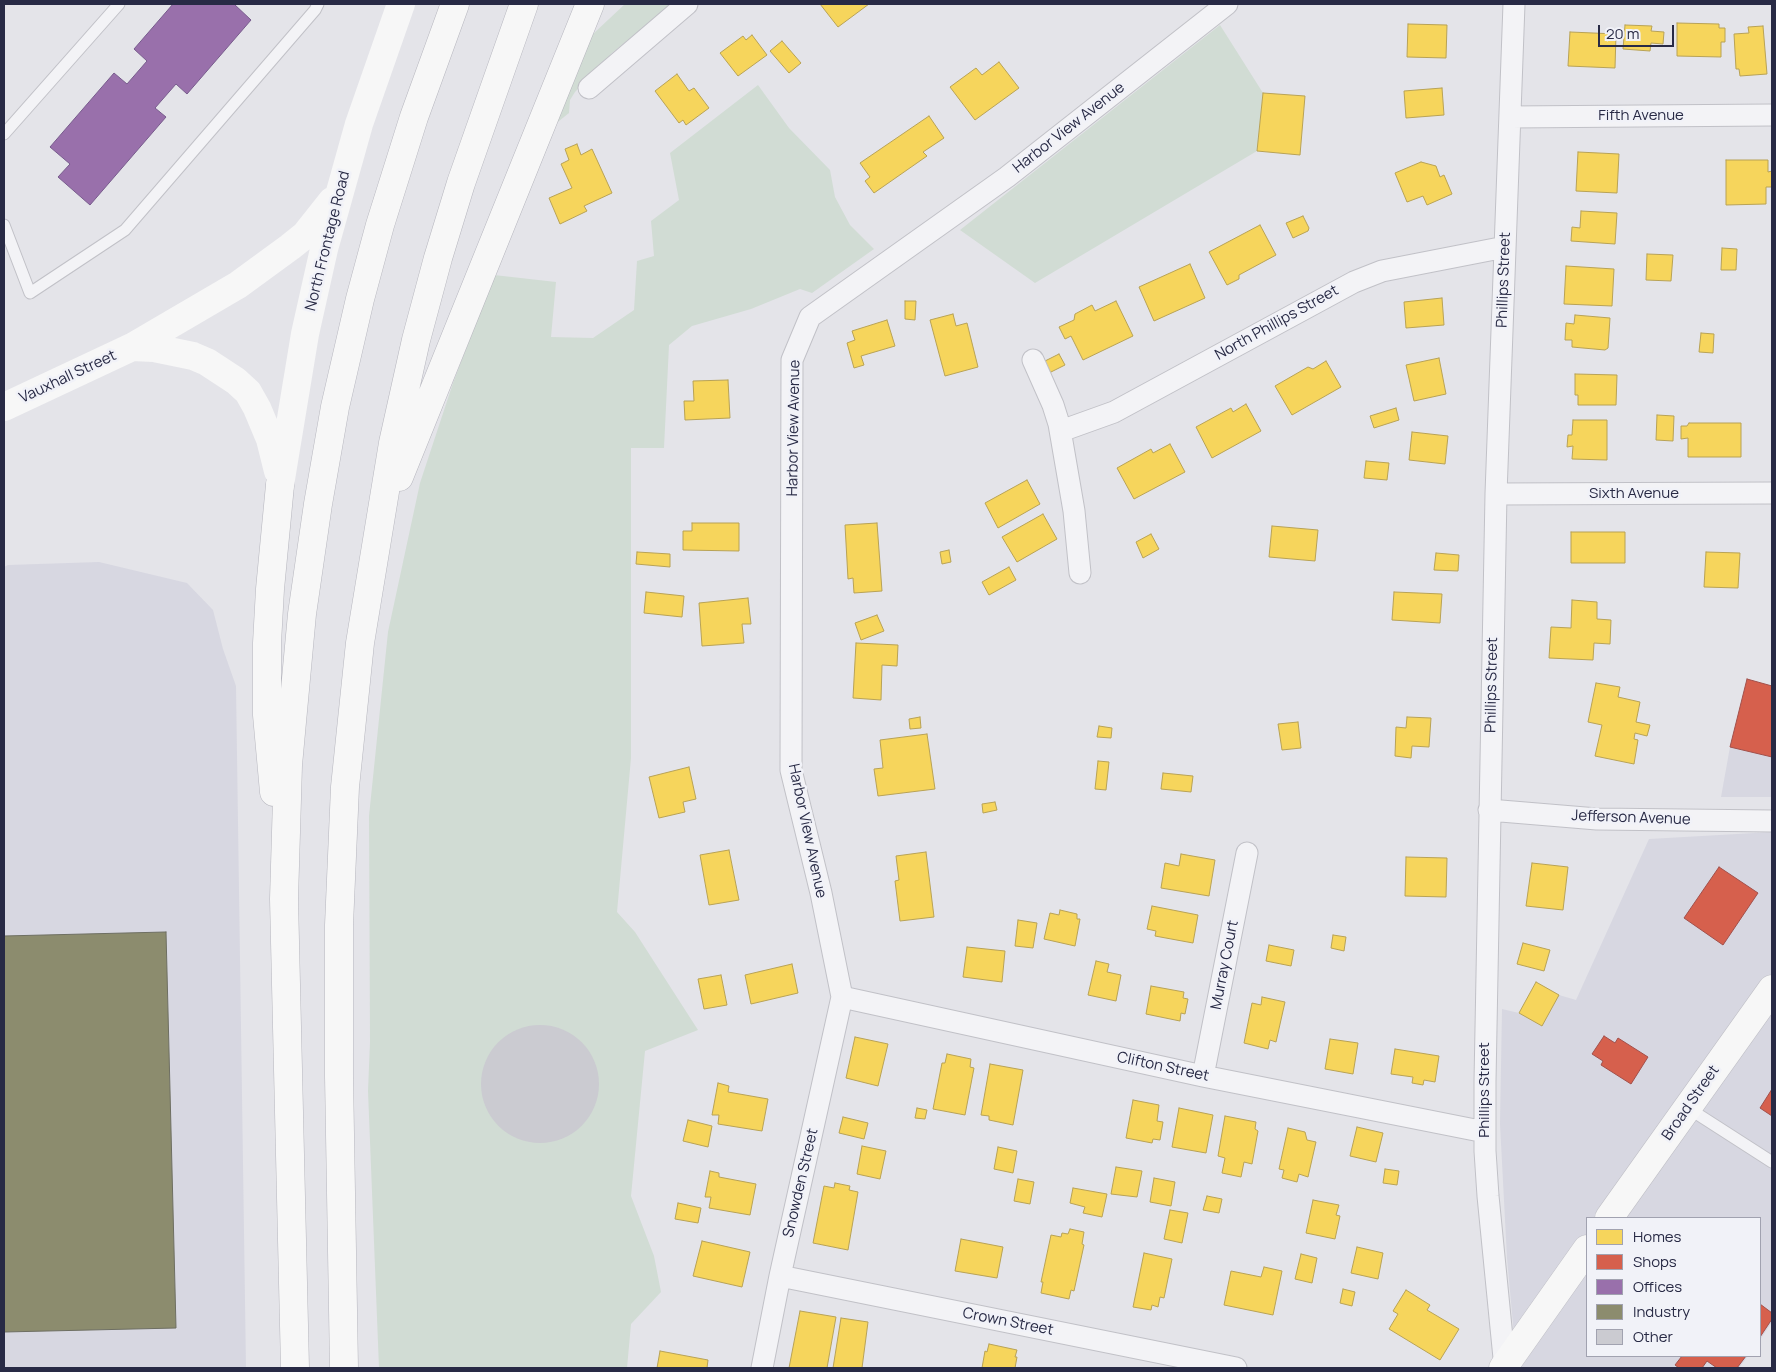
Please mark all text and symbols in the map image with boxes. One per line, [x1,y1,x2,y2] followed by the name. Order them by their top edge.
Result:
[1601,15,1677,47] scale bar
[1606,23,1639,44] text: 20 m
[1010,79,1128,177] street label: Harbor View Avenue
[1598,107,1684,125] street label: Fifth Avenue
[302,169,354,313] street label: North Frontage Road
[1493,232,1515,328] street label: Phillips Street
[1212,282,1342,364] street label: North Phillips Street
[17,347,119,407] street label: Vauxhall Street
[784,359,804,497] street label: Harbor View Avenue
[1589,485,1679,503] street label: Sixth Avenue
[1482,637,1502,733] street label: Phillips Street
[784,762,830,900] street label: Harbor View Avenue
[1571,807,1691,829] street label: Jefferson Avenue
[1208,919,1242,1011] street label: Murray Court
[1476,1042,1494,1138] street label: Phillips Street
[1115,1048,1211,1086] street label: Clifton Street
[1659,1062,1723,1144] street label: Broad Street
[780,1127,822,1239] street label: Snowden Street
[1586,1217,1761,1357] legend
[1633,1226,1681,1247] text: Homes
[1633,1251,1677,1272] text: Shops
[1633,1276,1682,1297] text: Offices
[1633,1301,1690,1322] text: Industry
[961,1304,1055,1340] street label: Crown Street
[1633,1326,1673,1347] text: Other

